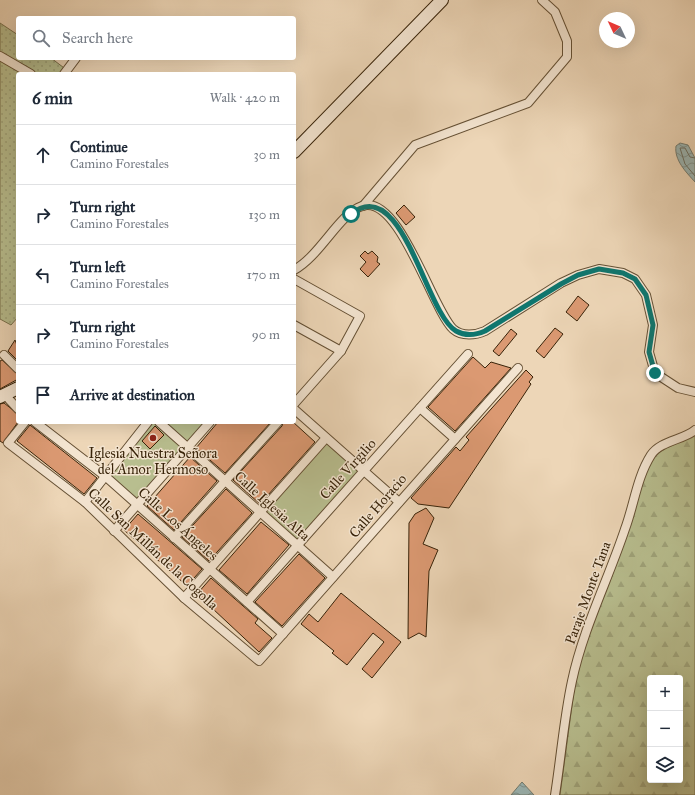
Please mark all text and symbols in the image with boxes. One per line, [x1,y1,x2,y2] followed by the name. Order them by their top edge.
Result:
[599,12,635,48] north arrow
[16,16,296,60] search box
[30,27,52,49] icon: search
[62,29,133,47] text: Search here
[32,88,73,109] text: 6 min
[210,90,280,106] text: Walk · 420 m
[70,138,128,156] text: Continue
[32,144,54,166] icon: ahead
[254,147,280,163] text: 30 m
[70,156,169,172] text: Camino Forestales
[70,198,135,216] text: Turn right
[32,204,54,226] icon: right
[342,205,360,223] route start
[248,207,280,223] text: 130 m
[70,216,169,232] text: Camino Forestales
[70,258,126,276] text: Turn left
[32,264,54,286] icon: left
[247,267,280,283] text: 170 m
[70,276,169,292] text: Camino Forestales
[70,318,135,336] text: Turn right
[32,324,54,346] icon: right
[252,327,280,343] text: 90 m
[70,336,169,352] text: Camino Forestales
[646,364,664,382] route end
[32,384,54,406] icon: arrive
[70,386,195,404] text: Arrive at destination
[148,433,158,443] marker: Iglesia Nuestra Señora del Amor Hermoso
[316,435,380,503] street label: Calle Virgilio
[89,445,217,478] place label: Iglesia Nuestra Señora del Amor Hermoso
[231,468,313,544] street label: Calle Iglesia Alta
[346,471,410,541] street label: Calle Horacio
[135,482,223,564] street label: Calle Los Ángeles
[85,484,221,614] street label: Calle San Millán de la Cogolla
[562,539,614,647] street label: Paraje Monte Tana
[647,675,683,783] map controls
[647,675,683,711] button: +
[647,711,683,747] button: −
[647,747,683,783] button: layers

